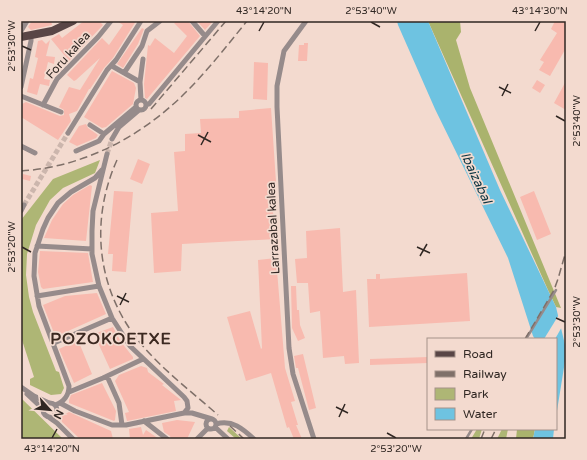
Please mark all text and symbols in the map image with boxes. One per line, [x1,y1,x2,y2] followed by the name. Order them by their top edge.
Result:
[236,5,292,17] text: 43°14'20"N
[345,5,397,17] text: 2°53'40"W
[512,5,568,17] text: 43°14'30"N
[6,20,18,72] text: 2°53'30"W
[43,28,93,82] street label: Foru kalea
[571,95,583,147] text: 2°53'40"W
[457,150,496,208] water label: Ibaizabal
[264,181,282,275] street label: Larrazabal kalea
[6,221,18,273] text: 2°53'20"W
[571,296,583,348] text: 2°53'30"W
[50,329,172,349] district label: POZOKOETXE
[427,338,557,430] legend
[463,347,493,361] text: Road
[463,367,507,381] text: Railway
[463,387,489,401] text: Park
[30,390,70,430] north arrow
[51,407,66,421] text: N
[463,407,498,421] text: Water
[24,443,80,455] text: 43°14'20"N
[370,443,422,455] text: 2°53'20"W

